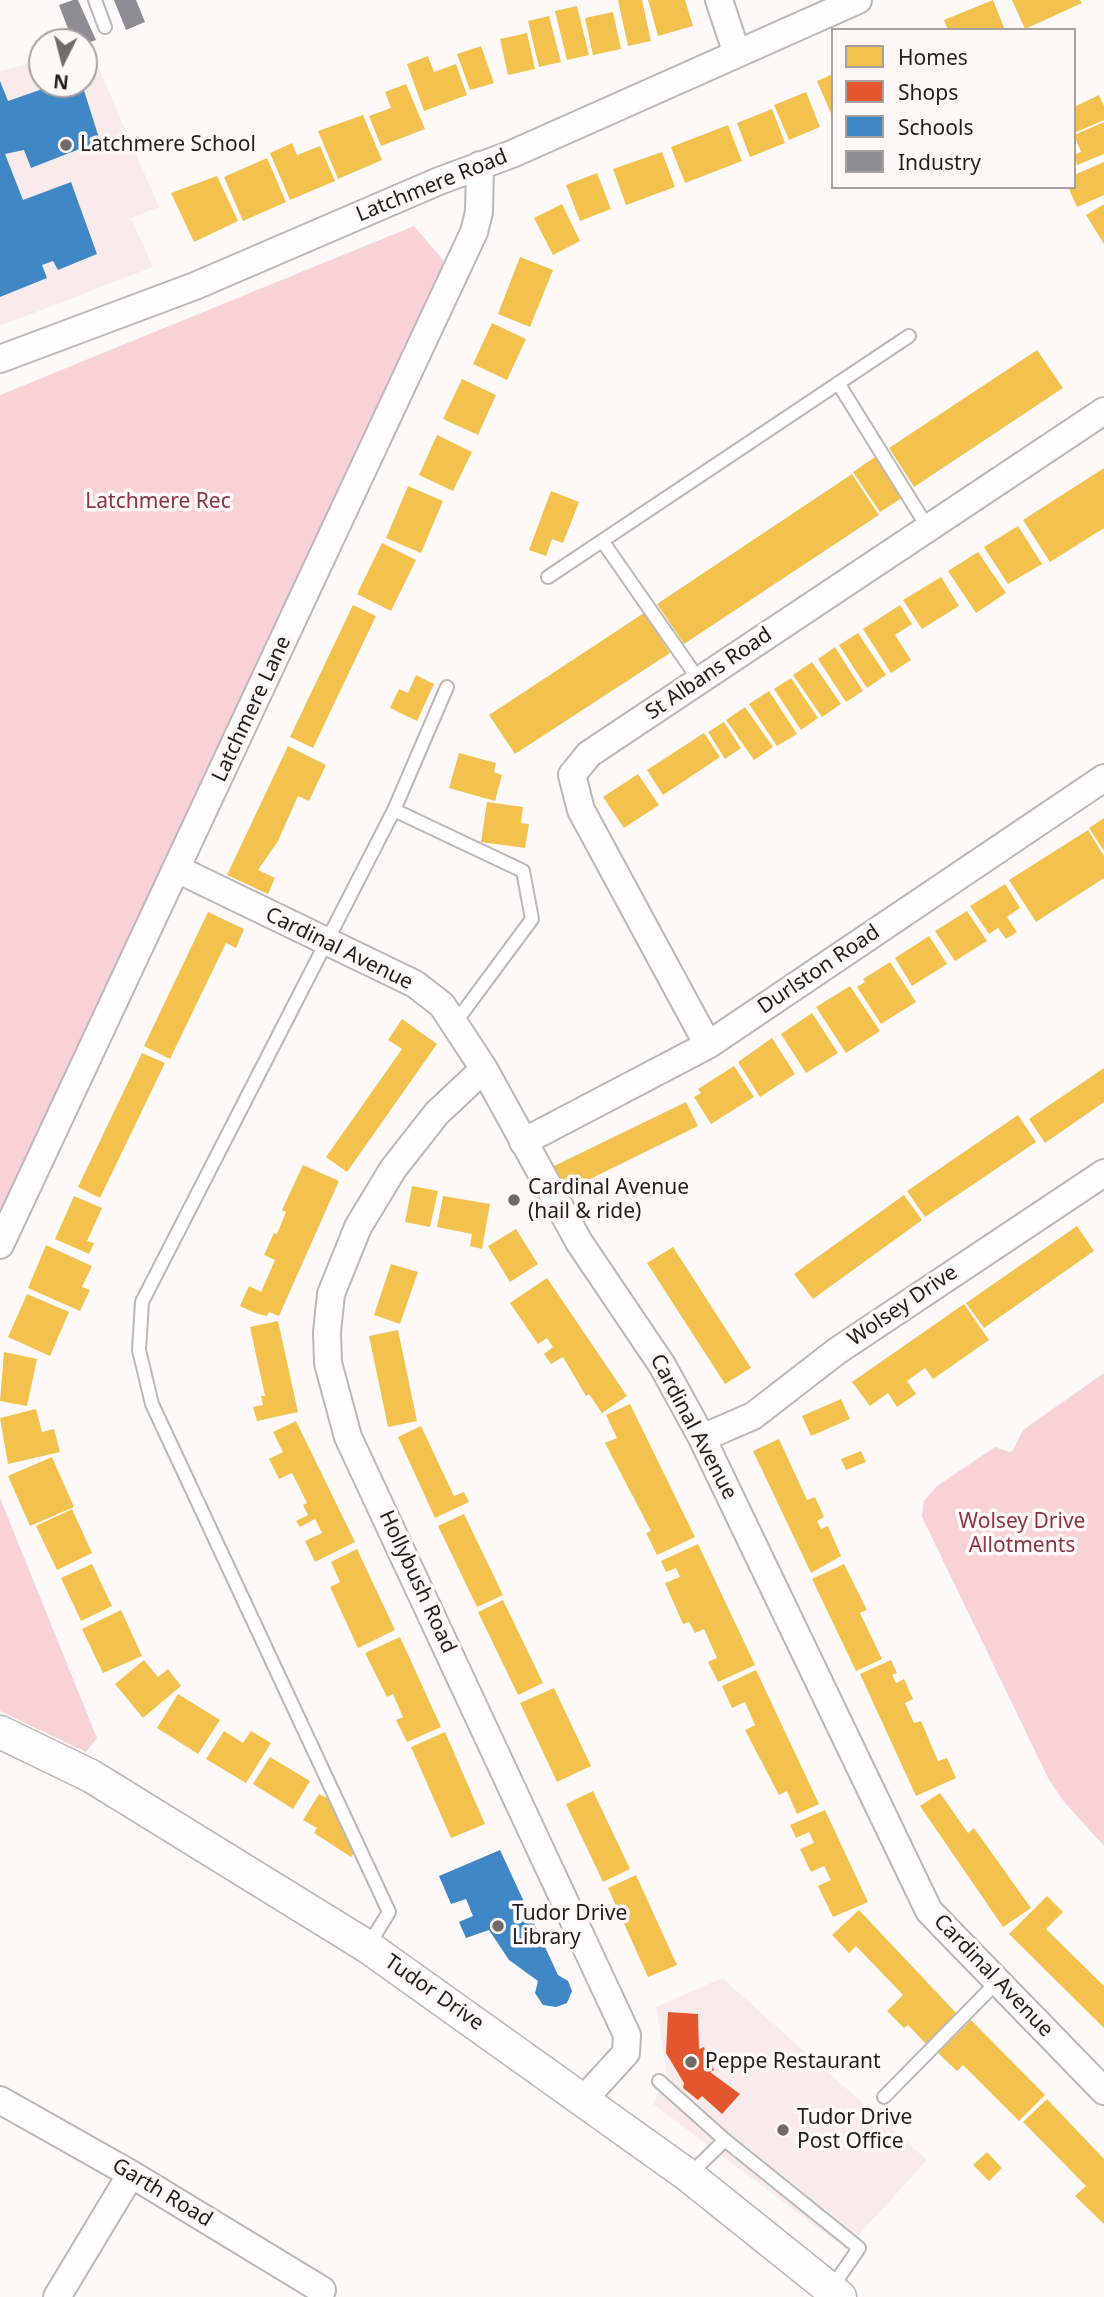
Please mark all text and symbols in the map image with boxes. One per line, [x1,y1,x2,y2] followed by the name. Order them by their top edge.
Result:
[28,28,98,98] north arrow
[831,28,1076,189] legend
[898,43,968,71] text: Homes
[52,68,70,96] text: N
[898,78,958,106] text: Shops
[898,113,973,141] text: Schools
[80,132,256,158] place label: Latchmere School
[58,137,74,153] marker: Latchmere School
[353,144,511,228] street label: Latchmere Road
[898,148,981,176] text: Industry
[85,489,231,515] park label: Latchmere Rec
[641,622,777,726] street label: St Albans Road
[207,632,297,786] street label: Latchmere Lane
[261,902,417,996] street label: Cardinal Avenue
[753,920,885,1020] street label: Durlston Road
[528,1175,689,1225] place label: Cardinal Avenue (hail & ride)
[506,1192,522,1208] marker: Cardinal Avenue (hail & ride)
[843,1260,963,1352] street label: Wolsey Drive
[644,1350,742,1504] street label: Cardinal Avenue
[373,1507,461,1657] street label: Hollybush Road
[959,1509,1085,1559] park label: Wolsey Drive Allotments
[512,1901,627,1951] place label: Tudor Drive Library
[928,1909,1058,2043] street label: Cardinal Avenue
[490,1918,506,1934] marker: Tudor Drive Library
[380,1950,488,2036] street label: Tudor Drive
[705,2049,881,2075] place label: Peppe Restaurant
[683,2054,699,2070] marker: Peppe Restaurant
[797,2105,912,2155] place label: Tudor Drive Post Office
[775,2122,791,2138] marker: Tudor Drive Post Office
[107,2153,217,2233] street label: Garth Road

